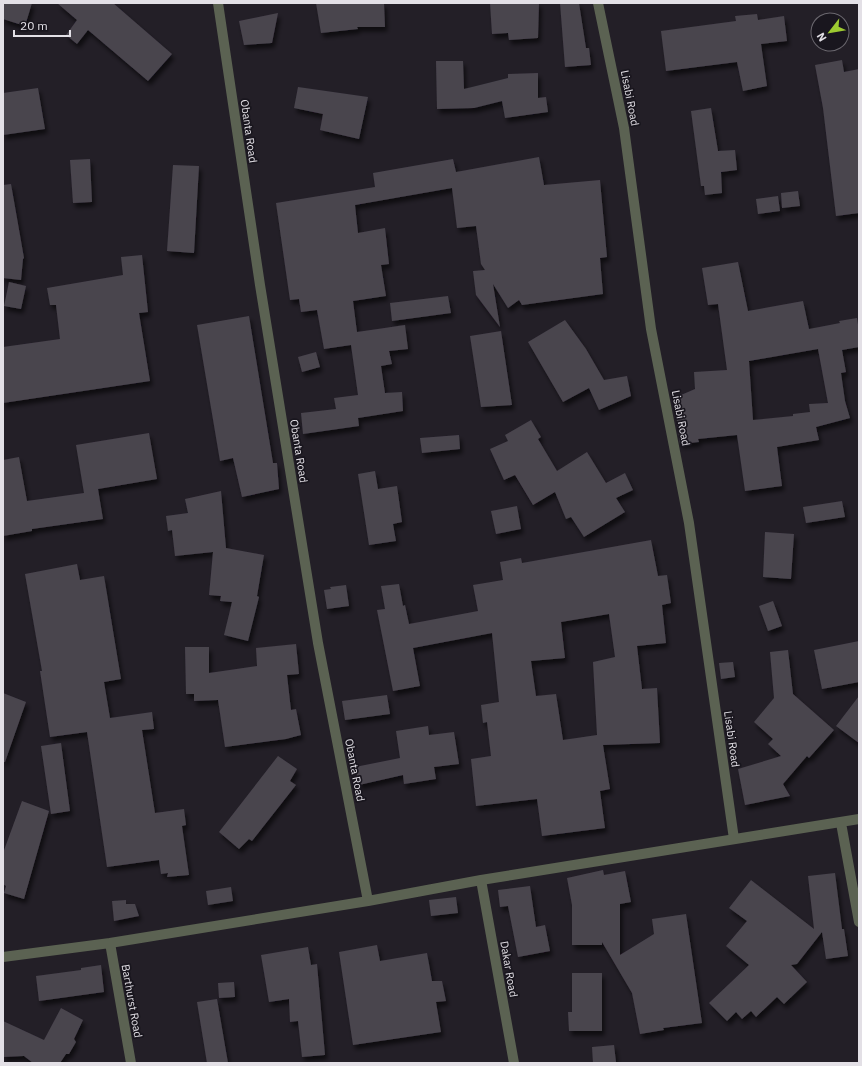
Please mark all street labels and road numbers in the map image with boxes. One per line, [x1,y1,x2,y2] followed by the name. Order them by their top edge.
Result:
[618,69,642,127] street label: Lisabi Road
[238,98,260,164] street label: Obanta Road
[669,389,693,447] street label: Lisabi Road
[287,418,311,484] street label: Obanta Road
[721,710,743,768] street label: Lisabi Road
[342,737,368,803] street label: Obanta Road
[497,940,521,998] street label: Dakar Road
[119,963,145,1039] street label: Barthurst Road

